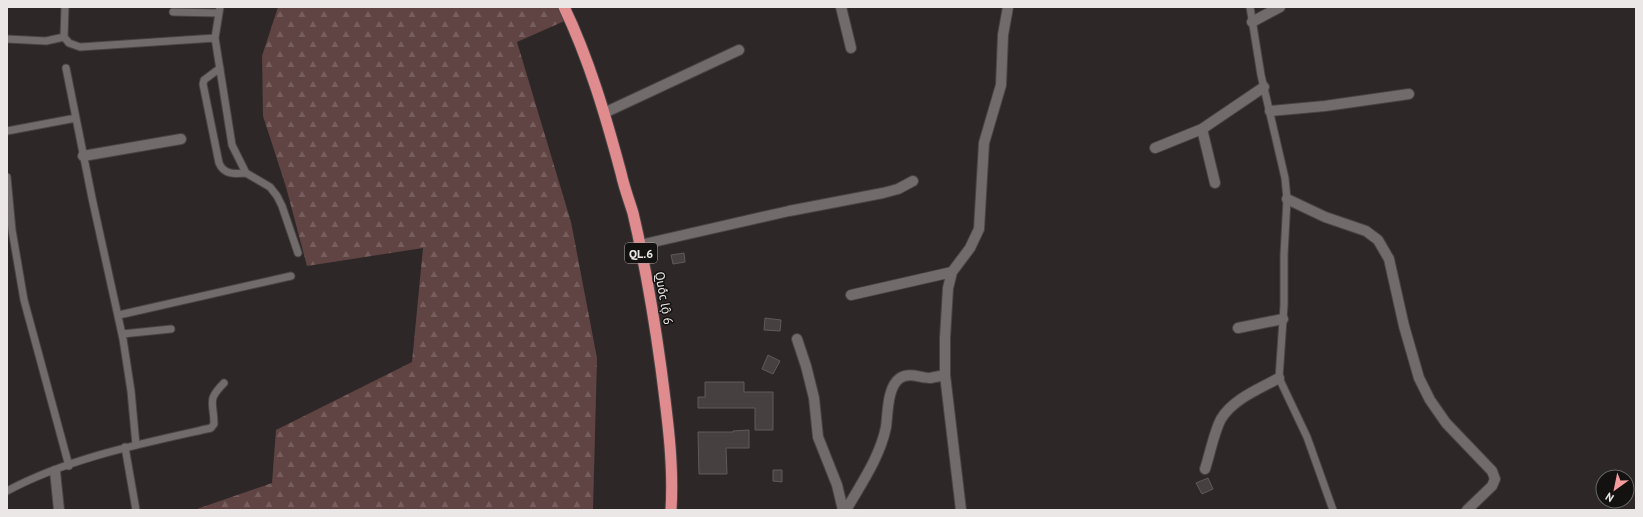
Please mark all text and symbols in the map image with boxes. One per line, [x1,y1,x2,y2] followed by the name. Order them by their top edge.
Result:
[625,243,657,263] road number: QL.6
[651,270,677,326] street label: Quốc lộ 6
[1595,469,1635,509] north arrow
[1603,490,1616,505] text: N

